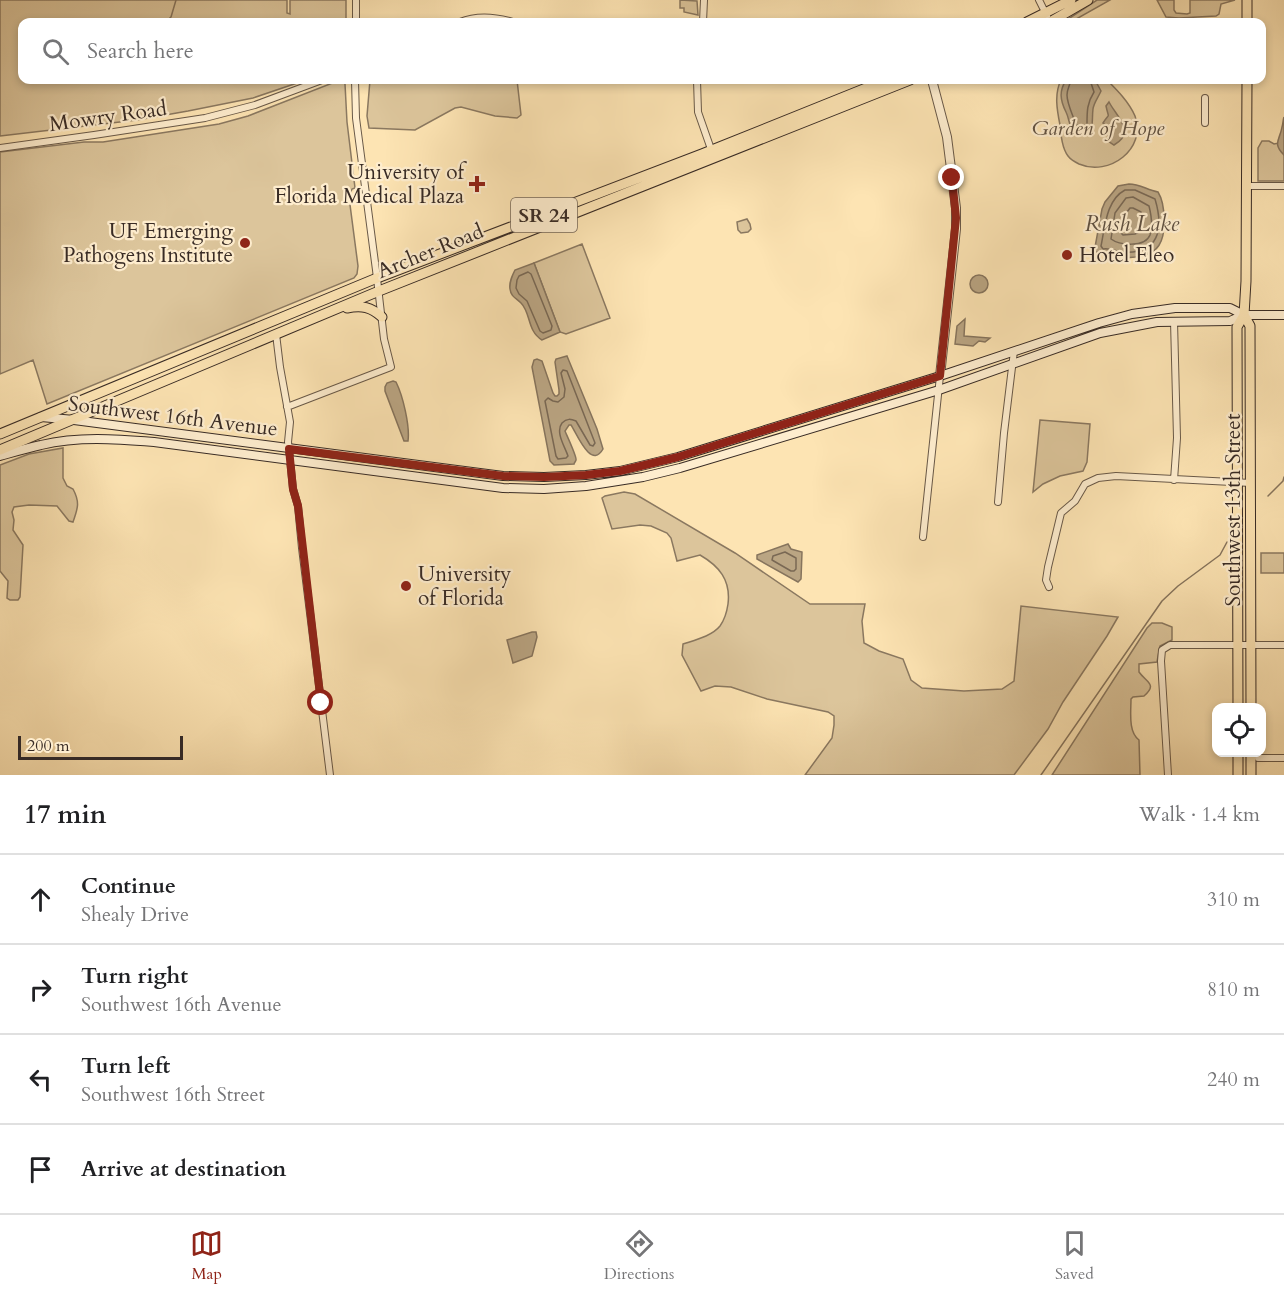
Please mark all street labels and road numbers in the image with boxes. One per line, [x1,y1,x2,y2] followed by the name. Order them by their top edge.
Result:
[47,94,169,139] street label: Mowry Road
[511,198,577,232] road number: SR 24
[373,217,488,286] street label: Archer Road
[67,389,279,444] street label: Southwest 16th Avenue
[1219,413,1248,607] street label: Southwest 13th Street

